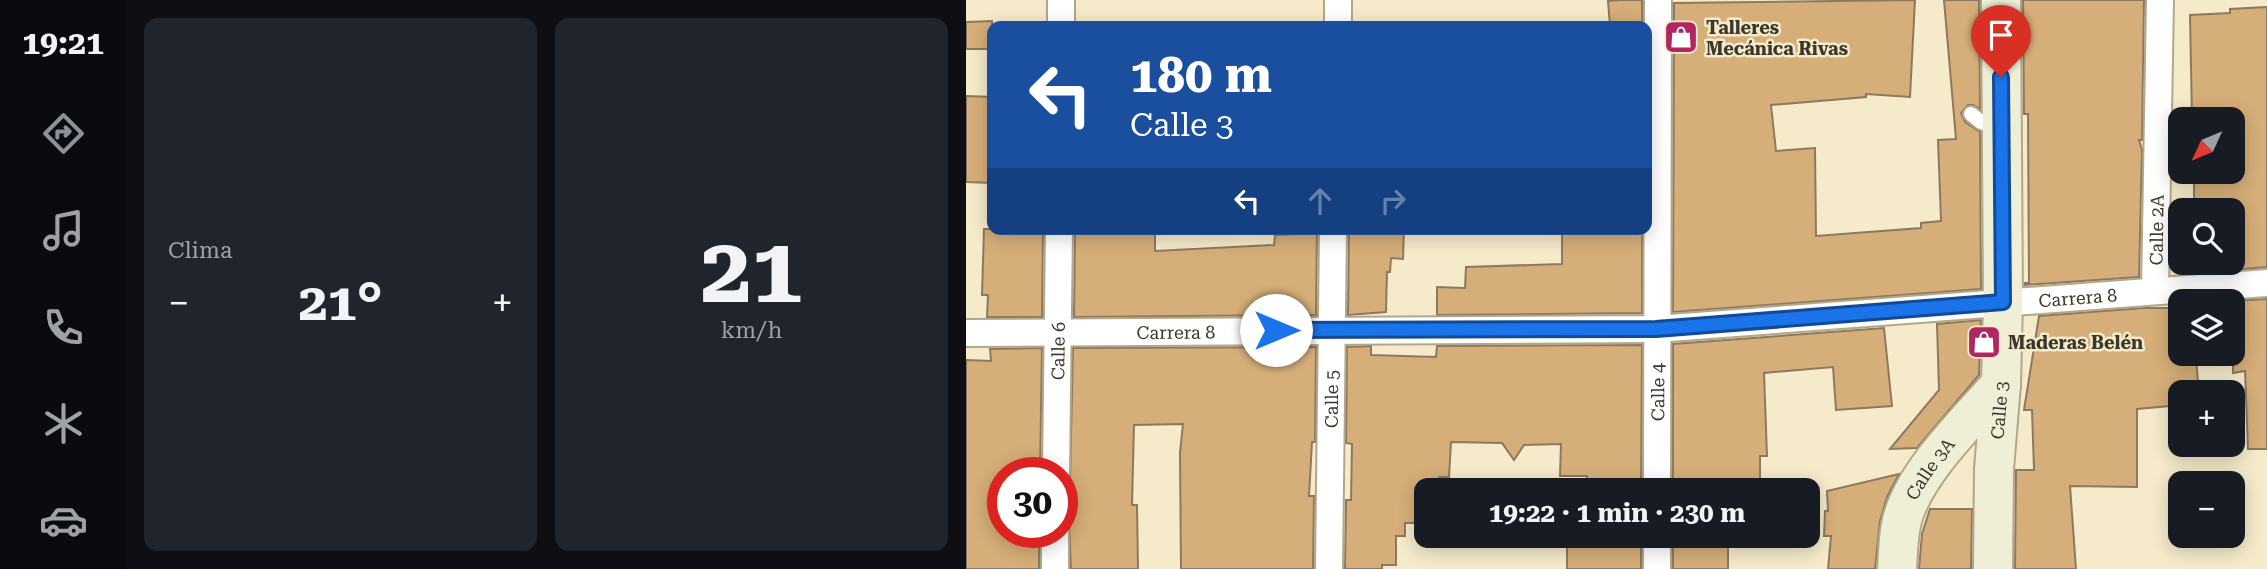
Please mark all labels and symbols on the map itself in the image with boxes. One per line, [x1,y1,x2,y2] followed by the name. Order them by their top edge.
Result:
[1971,5,2031,77] pin
[1706,17,1848,59] place label: Talleres Mecánica Rivas
[1662,18,1700,56] shop icon: Talleres Mecánica Rivas
[2168,107,2245,184] north arrow
[2145,194,2167,266] street label: Calle 2A
[2038,284,2118,311] street label: Carrera 8
[1239,293,1313,367] position arrow
[1137,321,1215,343] street label: Carrera 8
[1047,322,1068,380] street label: Calle 6
[1965,323,2003,361] shop icon: Maderas Belén
[2008,332,2143,353] place label: Maderas Belén
[1647,363,1668,421] street label: Calle 4
[1320,370,1342,428] street label: Calle 5
[1986,380,2012,440] street label: Calle 3
[1901,433,1959,503] street label: Calle 3A
[987,457,1078,548] speed limit sign: 30

